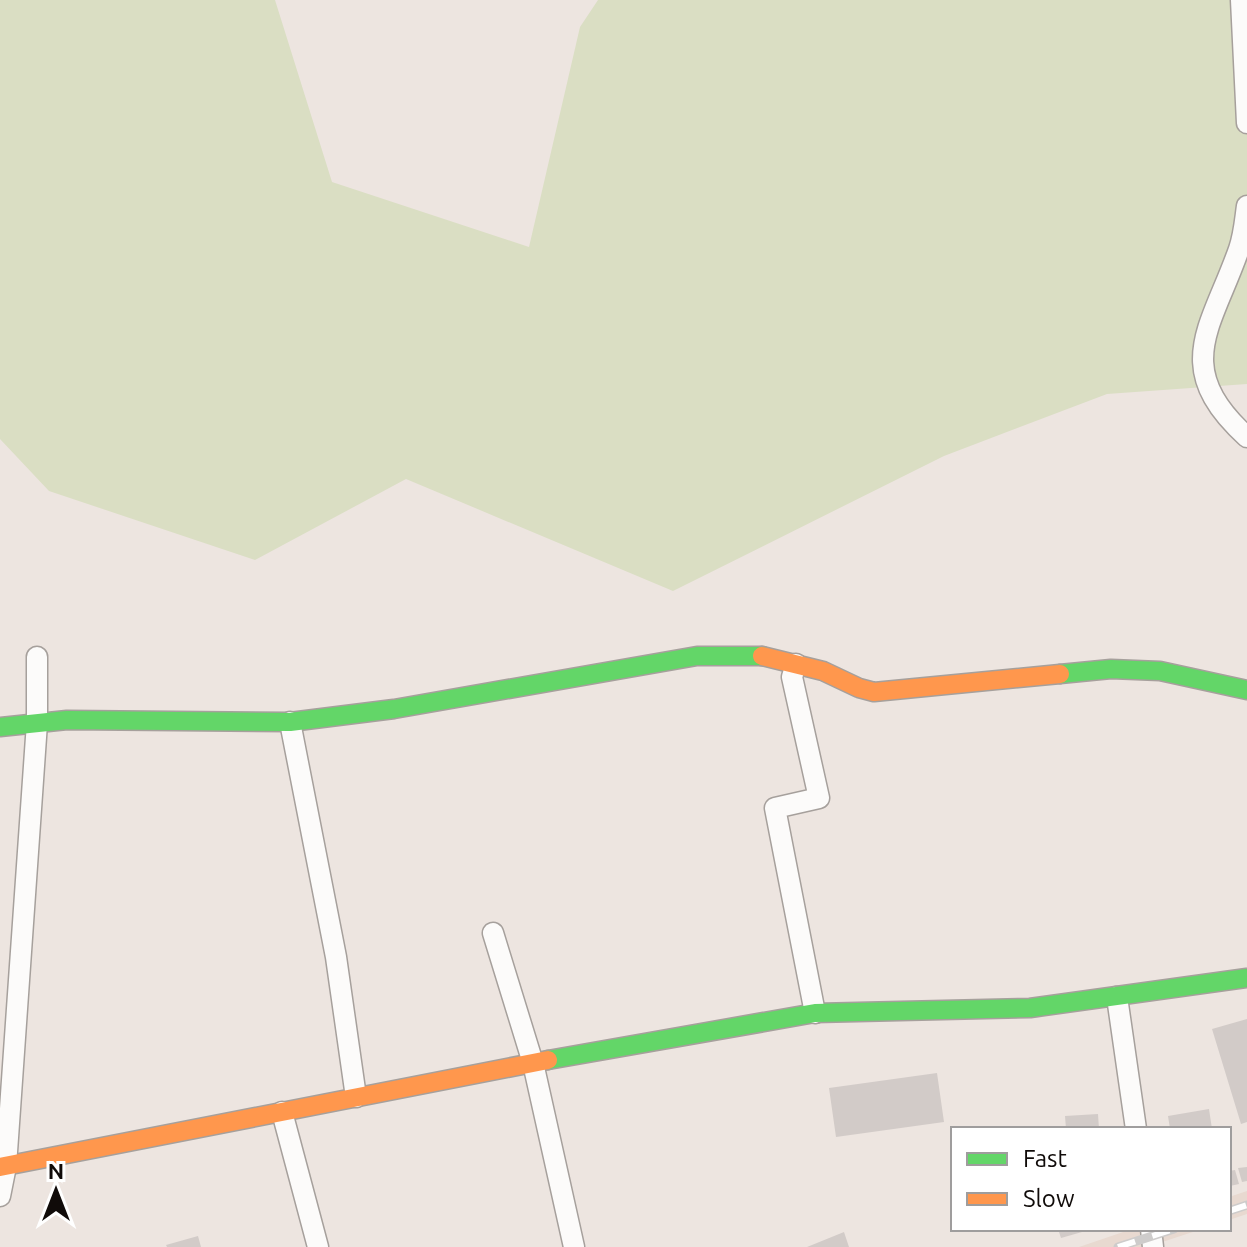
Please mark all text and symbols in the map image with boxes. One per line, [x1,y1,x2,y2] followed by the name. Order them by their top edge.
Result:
[951,1127,1231,1231] legend
[1023,1145,1067,1172] text: Fast
[16,1151,96,1231] north arrow
[48,1158,64,1183] text: N
[1023,1185,1075,1212] text: Slow

